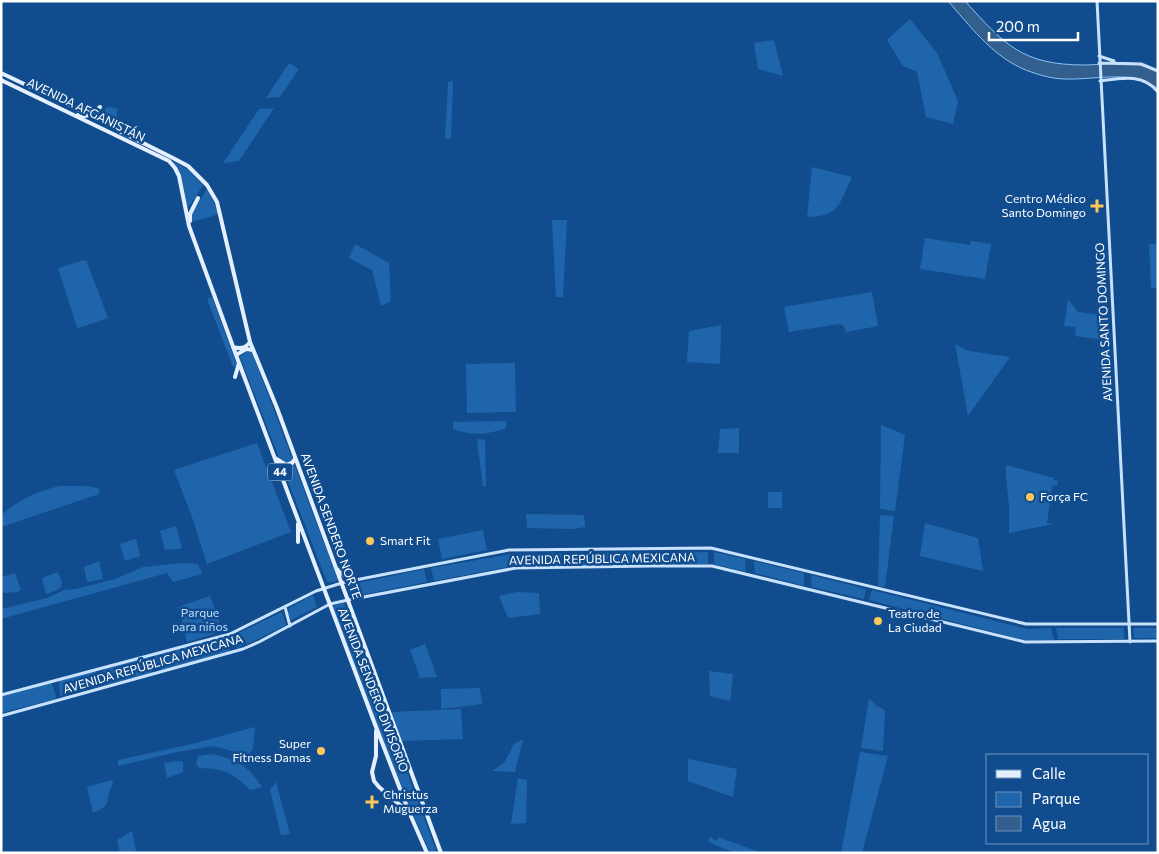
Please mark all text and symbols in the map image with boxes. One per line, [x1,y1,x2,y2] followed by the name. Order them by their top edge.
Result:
[989,10,1078,42] scale bar
[996,17,1040,35] text: 200 m
[25,74,148,144] street label: AVENIDA AFGANISTÁN
[1002,191,1086,219] place label: Centro Médico Santo Domingo
[1090,199,1104,213] marker: Centro Médico Santo Domingo
[1092,242,1114,402] street label: AVENIDA SANTO DOMINGO
[299,451,365,601] street label: AVENIDA SENDERO NORTE
[268,464,292,481] road number: 44
[1040,489,1088,503] place label: Força FC
[1024,491,1036,503] marker: Força FC
[380,533,431,547] place label: Smart Fit
[364,535,376,547] marker: Smart Fit
[509,549,695,567] street label: AVENIDA REPÚBLICA MEXICANA
[172,605,228,633] park label: Parque para niños
[336,605,412,774] street label: AVENIDA SENDERO DIVISORIO
[888,606,942,634] place label: Teatro de La Ciudad
[872,615,884,627] marker: Teatro de La Ciudad
[61,631,244,695] street label: AVENIDA REPÚBLICA MEXICANA
[232,736,311,764] place label: Super Fitness Damas
[315,745,327,757] marker: Super Fitness Damas
[986,754,1149,844] legend
[1032,764,1066,782] text: Calle
[383,787,438,815] place label: Christus Muguerza
[1032,789,1080,807] text: Parque
[365,795,379,809] marker: Christus Muguerza
[1032,814,1066,832] text: Agua

